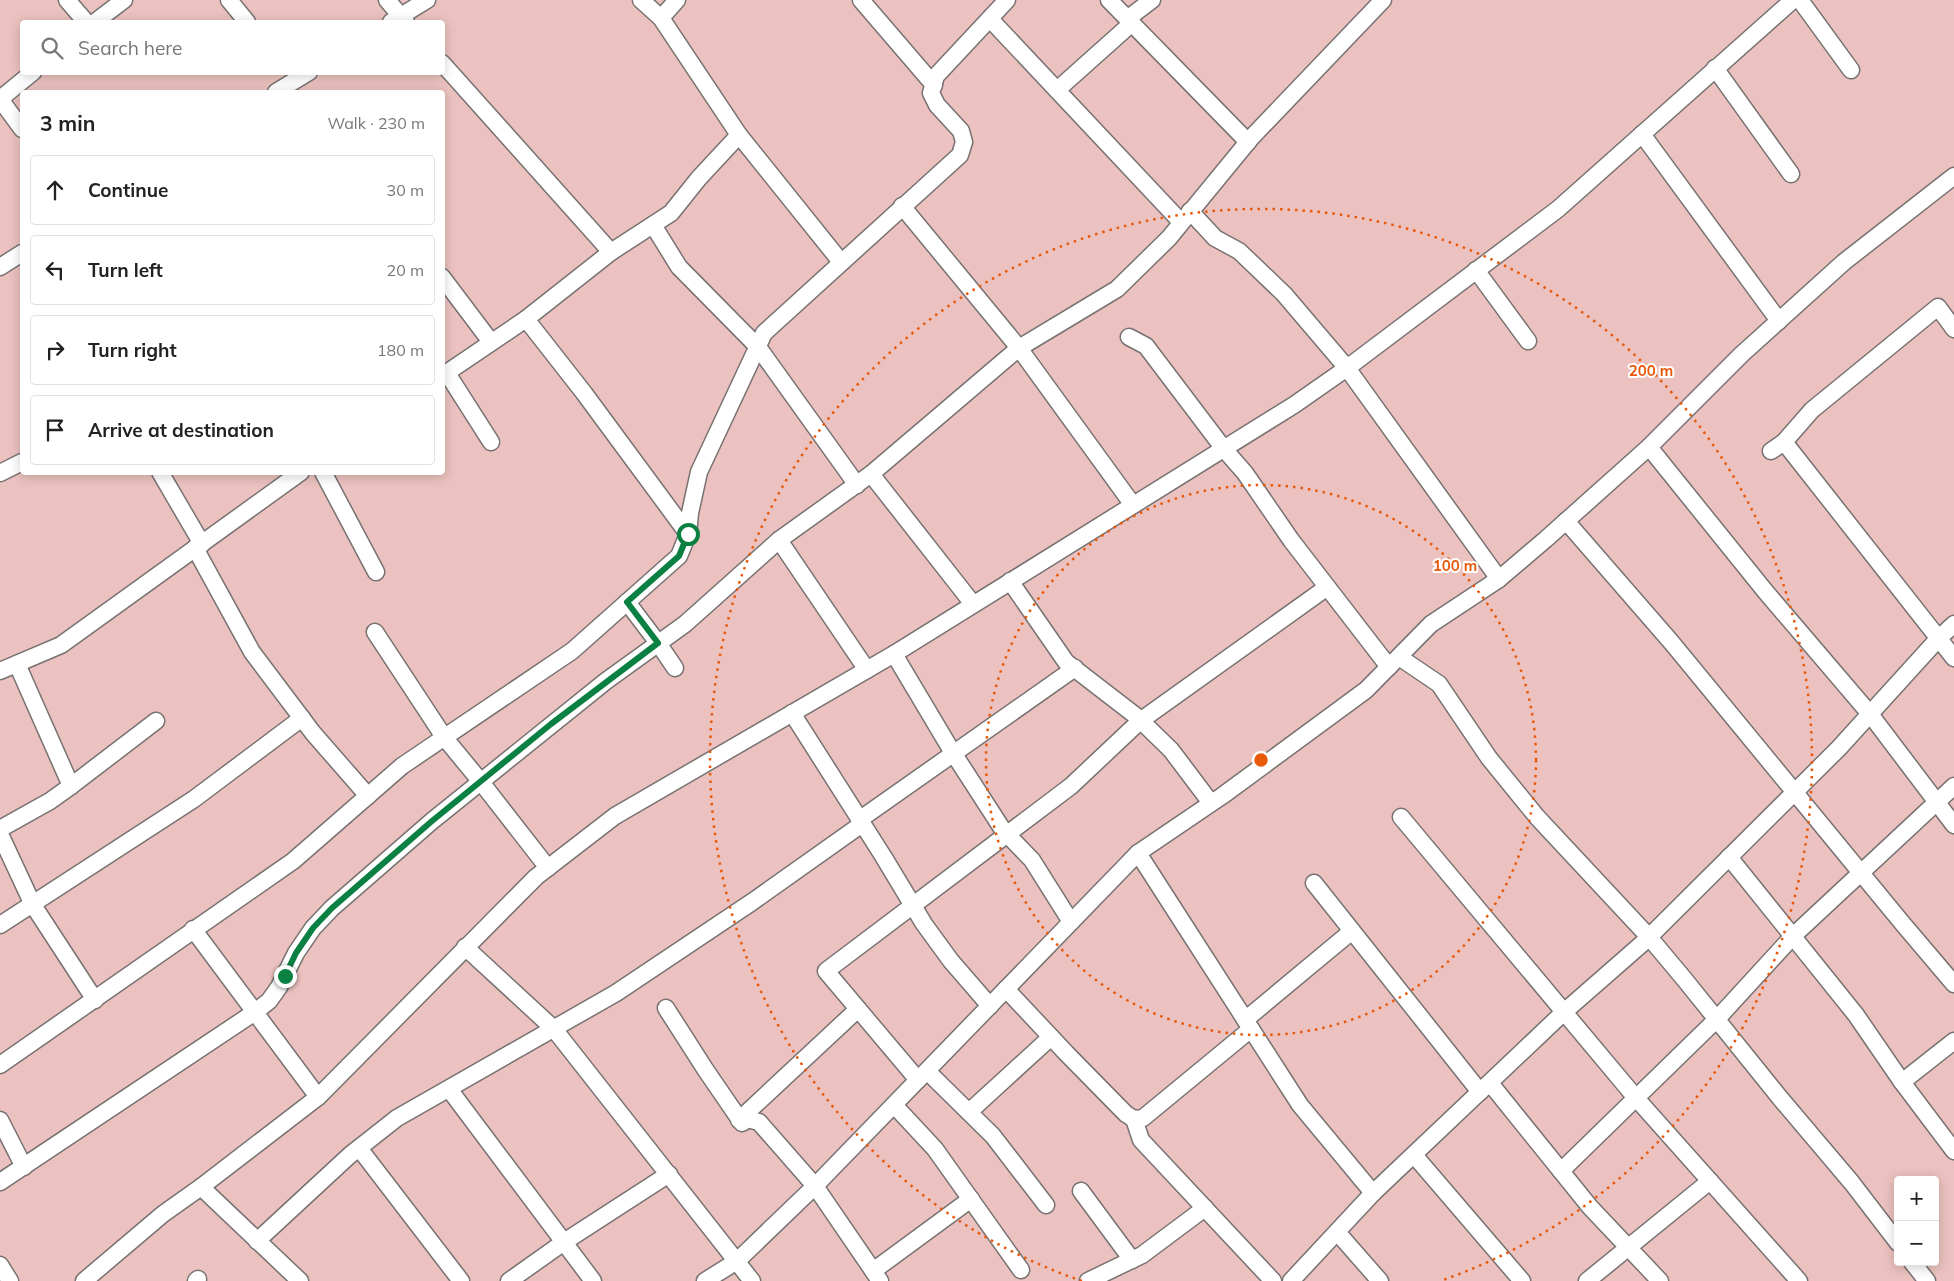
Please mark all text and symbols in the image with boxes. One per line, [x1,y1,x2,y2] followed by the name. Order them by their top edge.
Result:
[20,20,445,75] search box
[38,34,66,62] icon: search
[78,36,182,60] text: Search here
[40,110,95,136] text: 3 min
[327,113,425,133] text: Walk · 230 m
[41,176,69,204] icon: ahead
[88,178,168,202] text: Continue
[387,180,424,200] text: 30 m
[41,256,69,284] icon: left
[88,258,163,282] text: Turn left
[387,260,424,280] text: 20 m
[41,336,69,364] icon: right
[88,338,177,362] text: Turn right
[377,340,424,360] text: 180 m
[1629,361,1673,380] text: 200 m
[41,416,69,444] icon: arrive
[88,418,274,442] text: Arrive at destination
[677,523,700,546] route start
[1433,556,1477,575] text: 100 m
[1252,751,1270,769] centre of rings
[274,965,297,988] route end
[1894,1176,1939,1266] map controls
[1894,1176,1939,1221] button: +
[1894,1221,1939,1266] button: −

